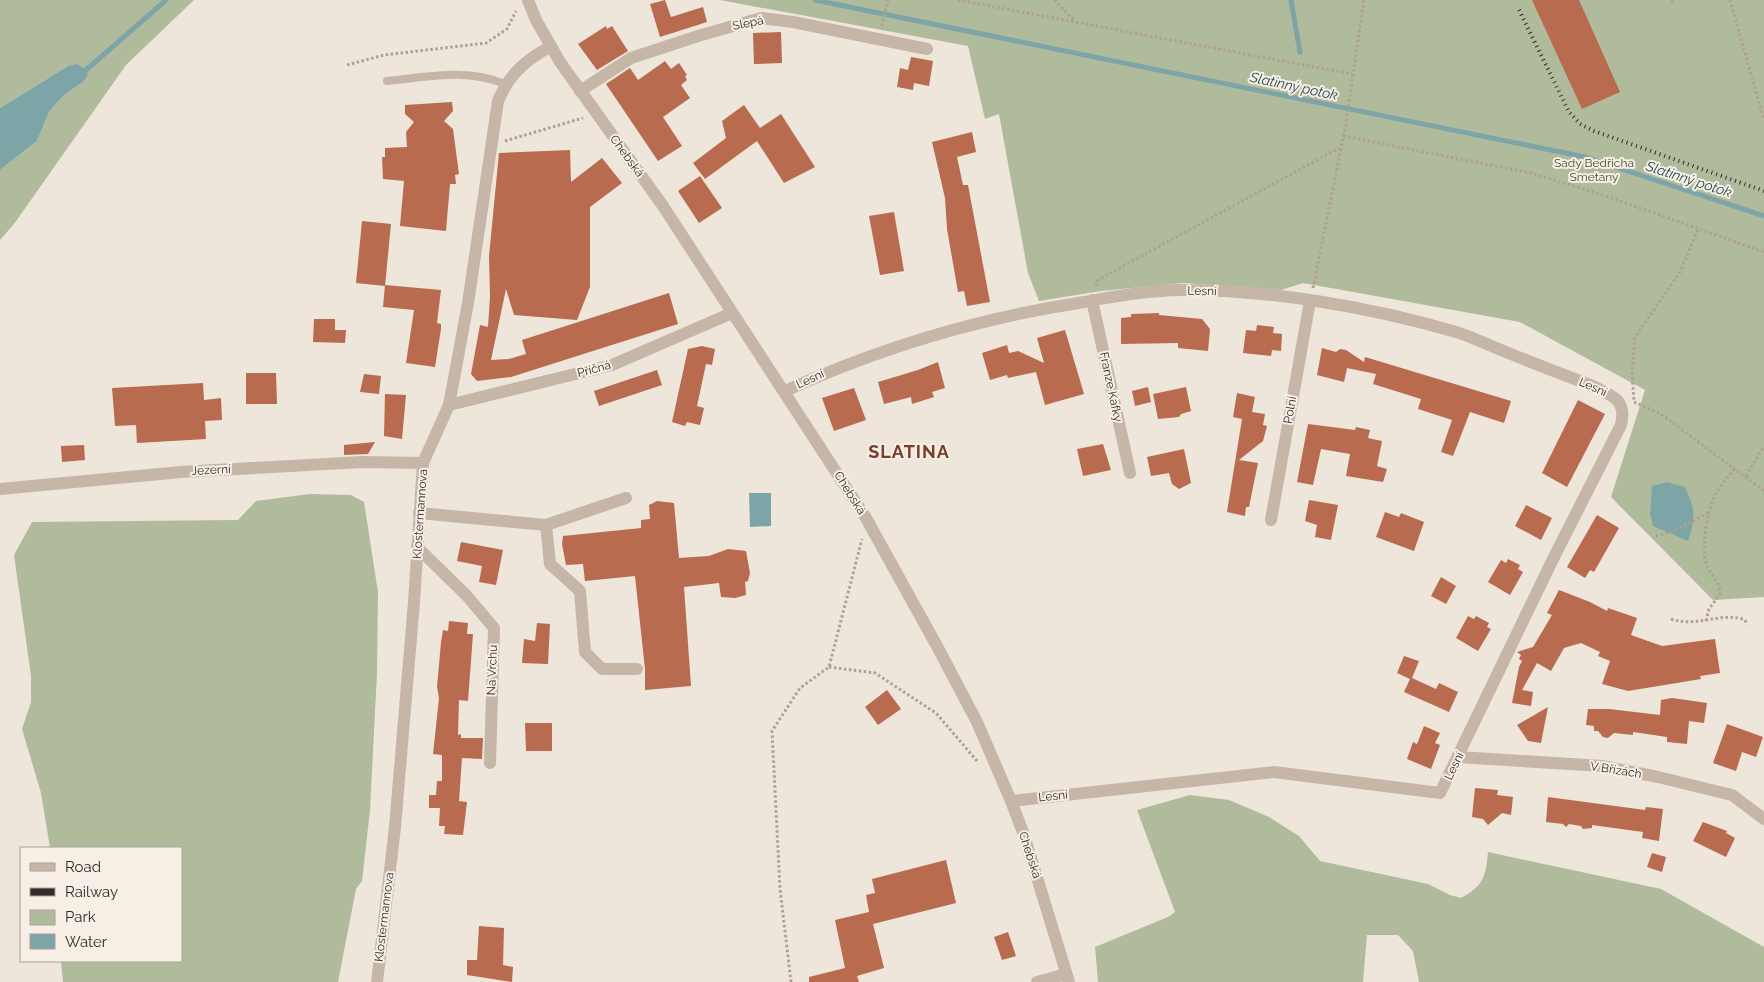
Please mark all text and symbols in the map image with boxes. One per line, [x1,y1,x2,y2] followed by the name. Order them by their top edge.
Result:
[731,13,765,33] street label: Slepá
[1248,69,1340,103] water label: Slatinný potok
[607,132,647,180] street label: Chebská
[1554,156,1634,184] park label: Sady Bedřicha Smetany
[1643,157,1734,201] water label: Slatinný potok
[1187,284,1217,298] street label: Lesní
[1097,351,1125,424] street label: Franze Kafky
[576,358,612,380] street label: Příčná
[794,366,827,392] street label: Lesní
[1577,375,1610,400] street label: Lesní
[1281,395,1299,425] street label: Polní
[868,441,950,462] district label: SLATINA
[191,462,231,478] street label: Jezerní
[410,468,430,560] street label: Klostermannova
[831,469,869,517] street label: Chebská
[484,644,500,696] street label: Na Vrchu
[1441,749,1467,782] street label: Lesní
[1589,759,1643,781] street label: V Břízách
[1038,787,1069,804] street label: Lesní
[1016,830,1044,880] street label: Chebská
[20,847,182,962] legend
[65,858,101,876] text: Road
[372,871,396,963] street label: Klostermannova
[65,883,118,901] text: Railway
[65,908,96,926] text: Park
[65,933,108,951] text: Water

